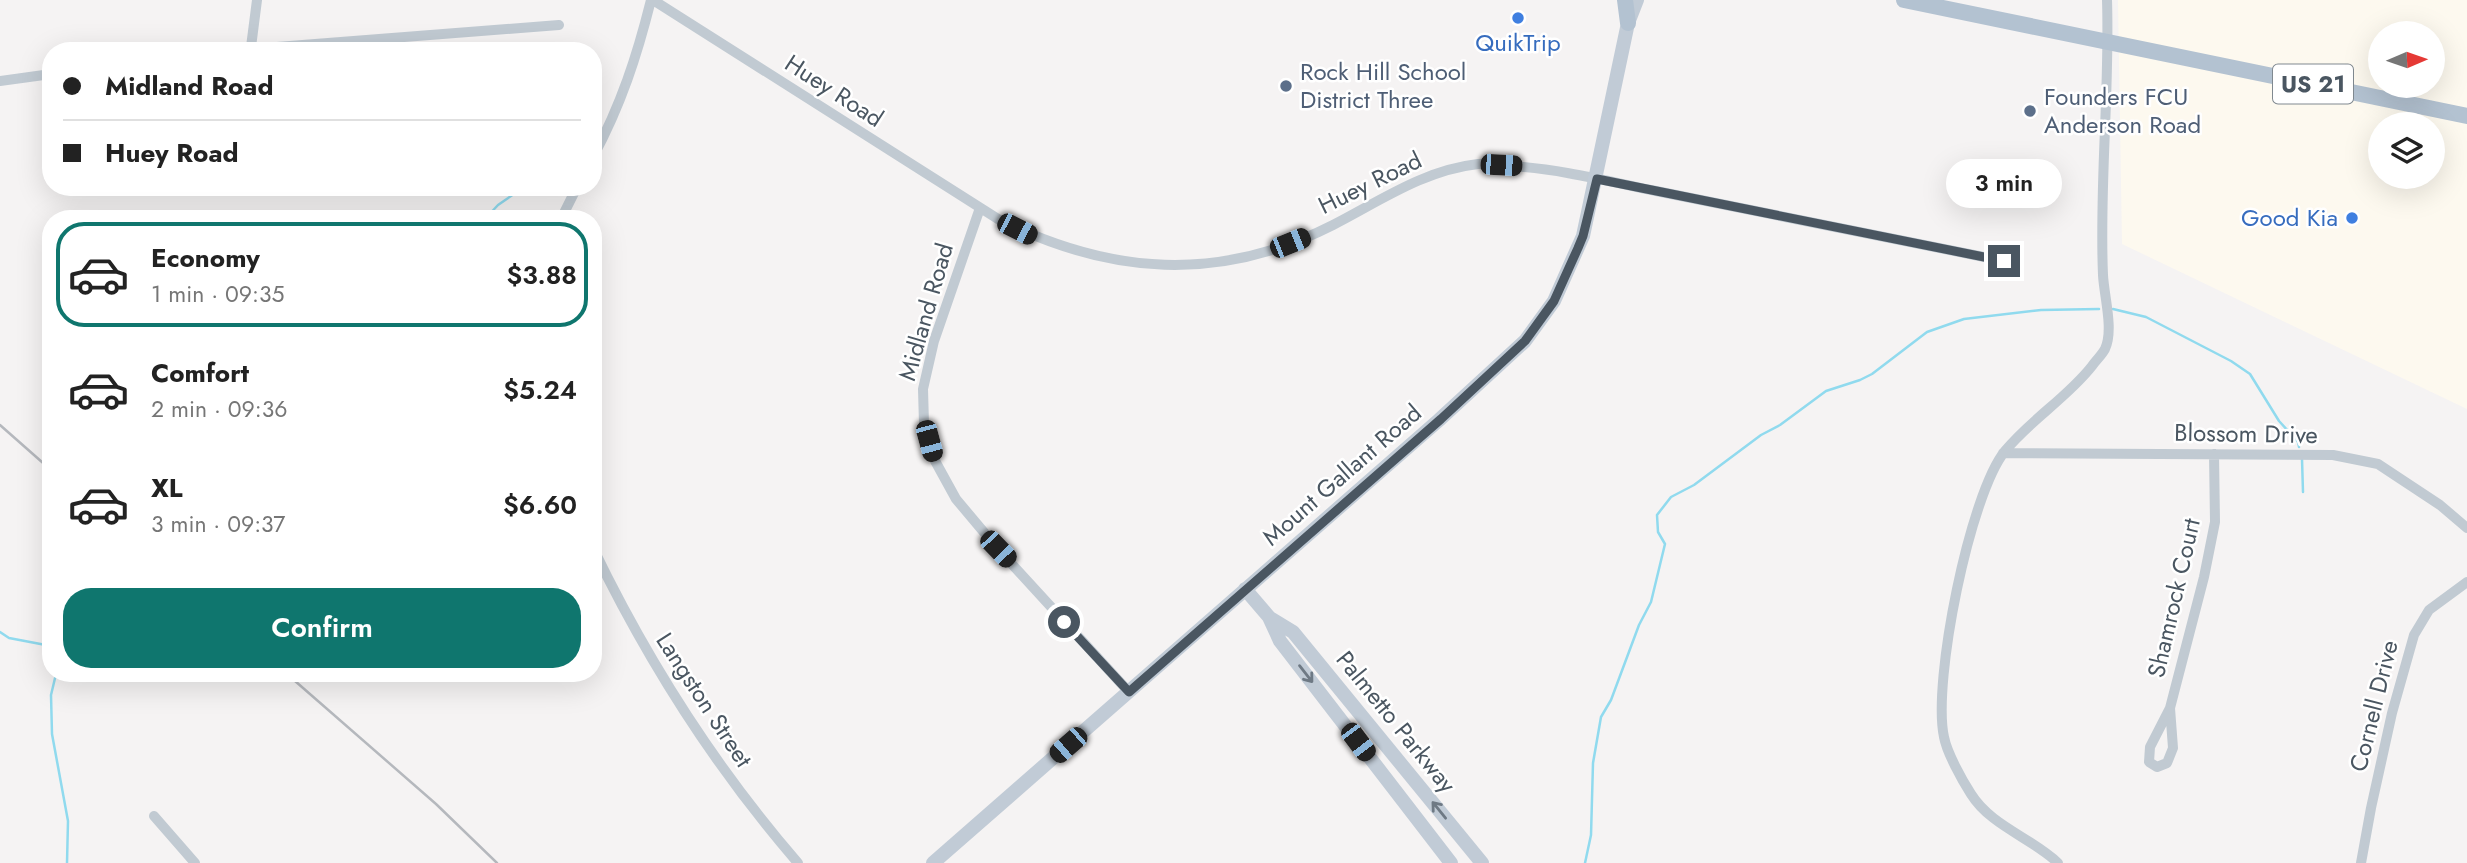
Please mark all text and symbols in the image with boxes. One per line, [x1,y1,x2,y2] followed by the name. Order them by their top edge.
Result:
[1510,10,1526,26] marker: QuikTrip
[2368,21,2445,98] north arrow
[2368,21,2445,189] map controls
[1475,25,1561,60] place label: QuikTrip
[778,46,890,136] street label: Huey Road
[1300,54,1466,117] place label: Rock Hill School District Three
[2273,64,2353,104] road number: US 21
[105,67,273,105] text: Midland Road
[1278,78,1294,94] marker: Rock Hill School District Three
[2044,79,2201,142] place label: Founders FCU Anderson Road
[2022,103,2038,119] marker: Founders FCU Anderson Road
[2368,112,2445,189] button: layers
[105,134,238,172] text: Huey Road
[1312,142,1427,223] street label: Huey Road
[1480,153,1523,177] car
[1946,160,2062,208] callout: 3 min
[1975,166,2033,200] text: 3 min
[2241,200,2338,235] place label: Good Kia
[994,210,1041,248] car
[2344,210,2360,226] marker: Good Kia
[1267,225,1314,261] car
[151,239,260,277] text: Economy
[889,239,962,385] street label: Midland Road
[67,243,130,306] icon: car
[1988,245,2020,277] route end
[507,256,577,294] text: $3.88
[151,277,284,311] text: 1 min · 09:35
[151,354,249,392] text: Comfort
[67,358,130,421] icon: car
[503,371,577,409] text: $5.24
[151,392,287,426] text: 2 min · 09:36
[1254,396,1429,554] street label: Mount Gallant Road
[2174,415,2318,452] street label: Blossom Drive
[914,418,945,464] car
[151,469,183,507] text: XL
[67,473,130,536] icon: car
[503,486,577,524] text: $6.60
[151,507,285,541] text: 3 min · 09:37
[2138,515,2209,681] street label: Shamrock Court
[976,527,1021,571] car
[63,588,581,668] button: Confirm
[1048,606,1080,638] route start
[648,626,761,774] street label: Langston Street
[2340,636,2407,775] street label: Cornell Drive
[1328,643,1465,801] street label: Palmetto Parkway
[1298,664,1313,682] one-way arrow
[1337,719,1380,765] car
[1046,723,1091,767] car
[1431,802,1447,820] one-way arrow

